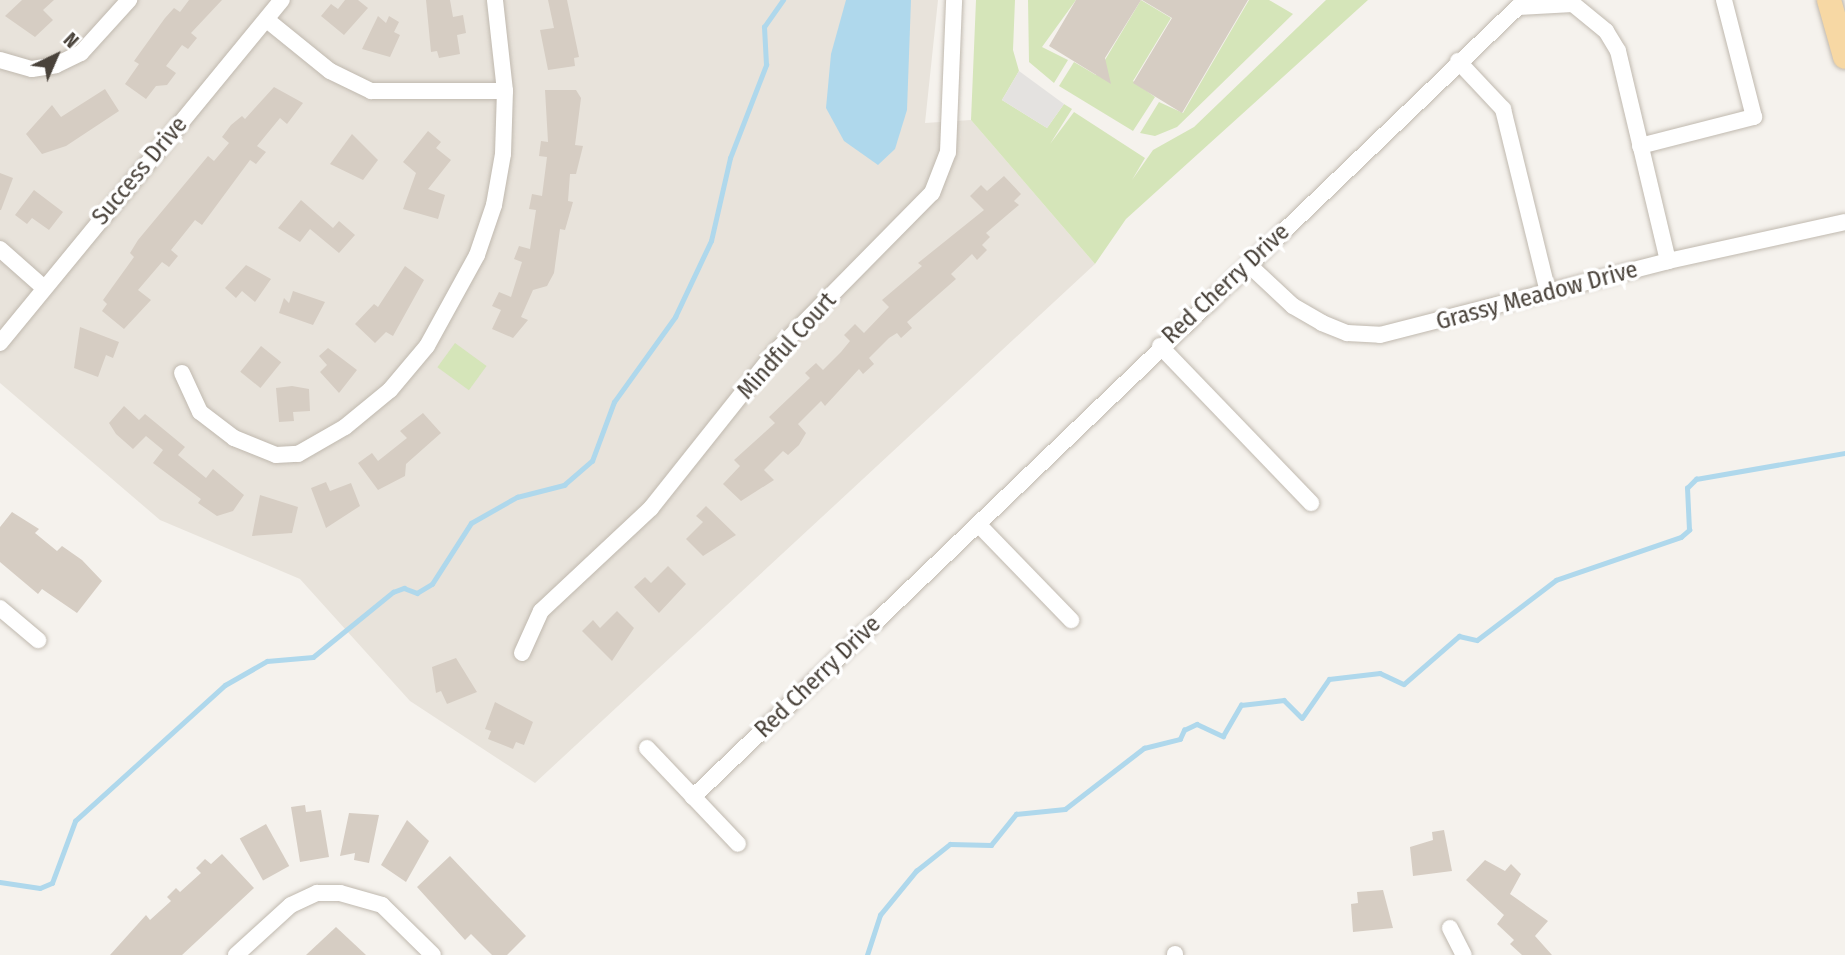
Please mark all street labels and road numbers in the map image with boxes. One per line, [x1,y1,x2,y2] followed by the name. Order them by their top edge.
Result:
[86,111,194,231] street label: Success Drive
[1156,218,1296,350] street label: Red Cherry Drive
[1433,255,1641,337] street label: Grassy Meadow Drive
[732,287,842,405] street label: Mindful Court
[749,610,887,744] street label: Red Cherry Drive

